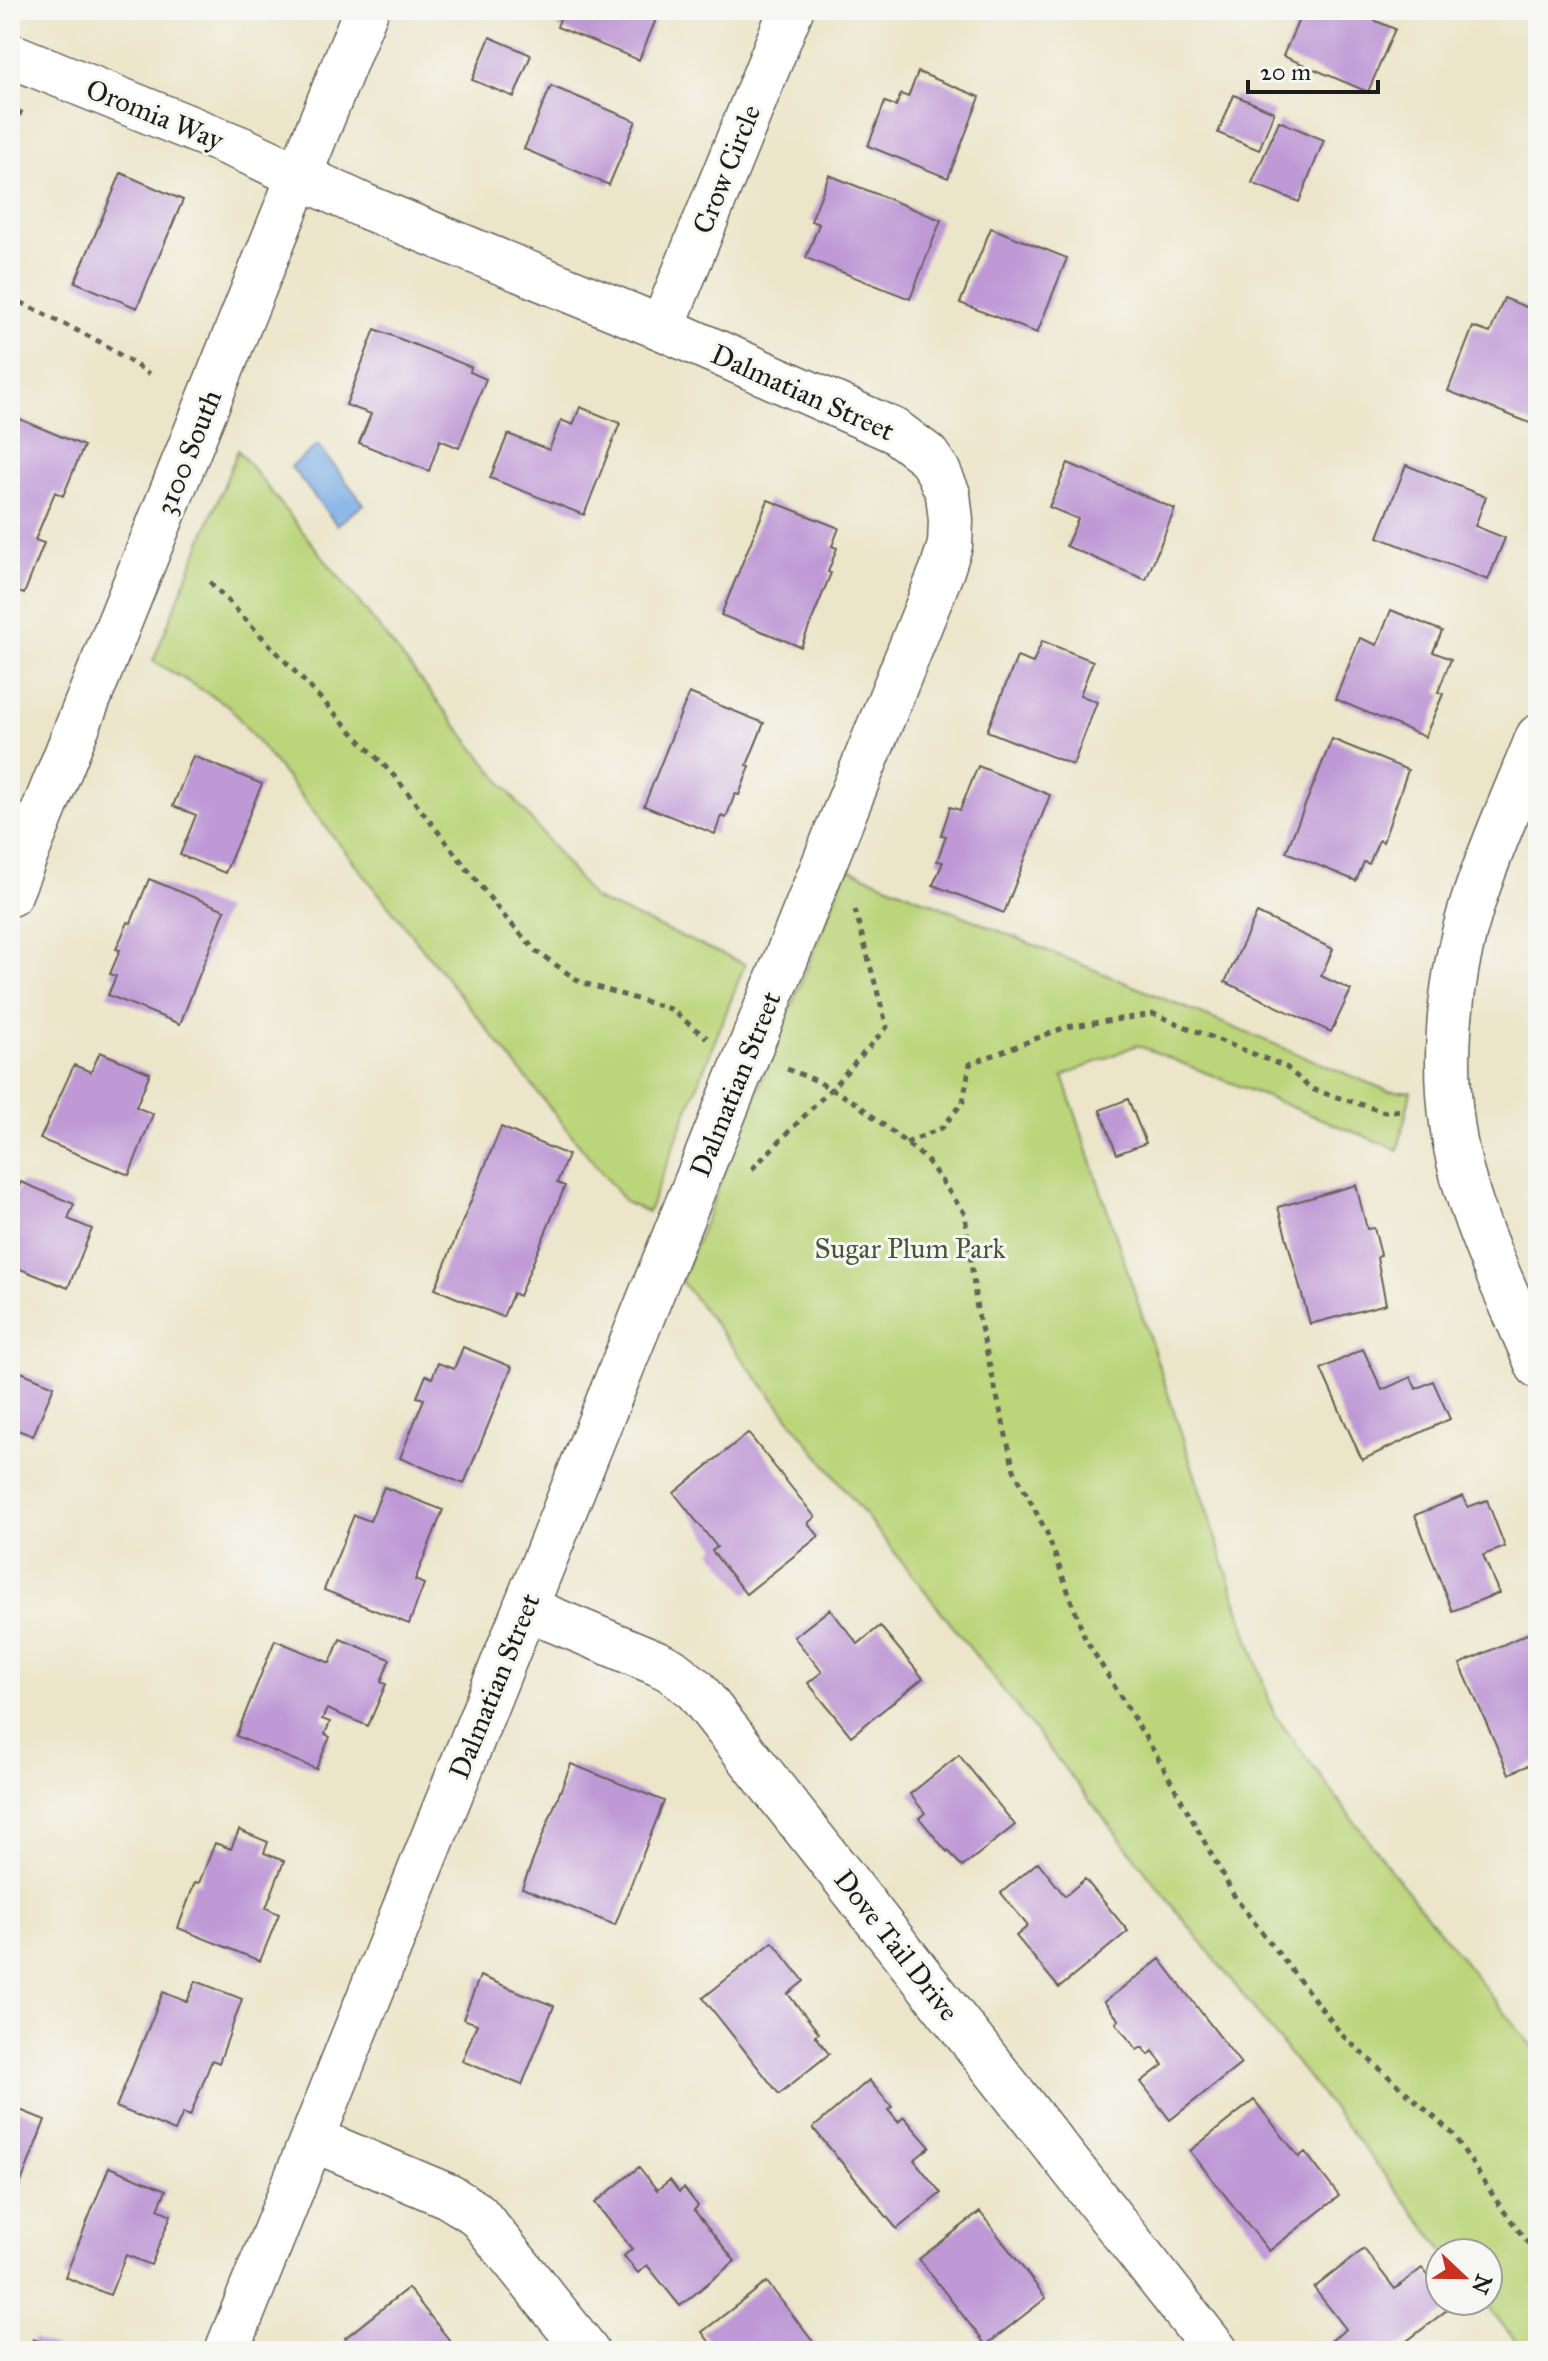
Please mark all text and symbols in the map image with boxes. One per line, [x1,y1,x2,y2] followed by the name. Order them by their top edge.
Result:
[1248,44,1378,94] scale bar
[1260,57,1311,87] text: 20 m
[81,71,229,158] street label: Oromia Way
[685,100,768,239] street label: Crow Circle
[706,336,900,449] street label: Dalmatian Street
[148,384,229,520] street label: 3100 South
[682,986,789,1182] street label: Dalmatian Street
[815,1231,1005,1266] park label: Sugar Plum Park
[441,1588,548,1784] street label: Dalmatian Street
[827,1863,967,2028] street label: Dove Tail Drive
[1424,2237,1504,2317] north arrow
[1466,2271,1498,2298] text: N

